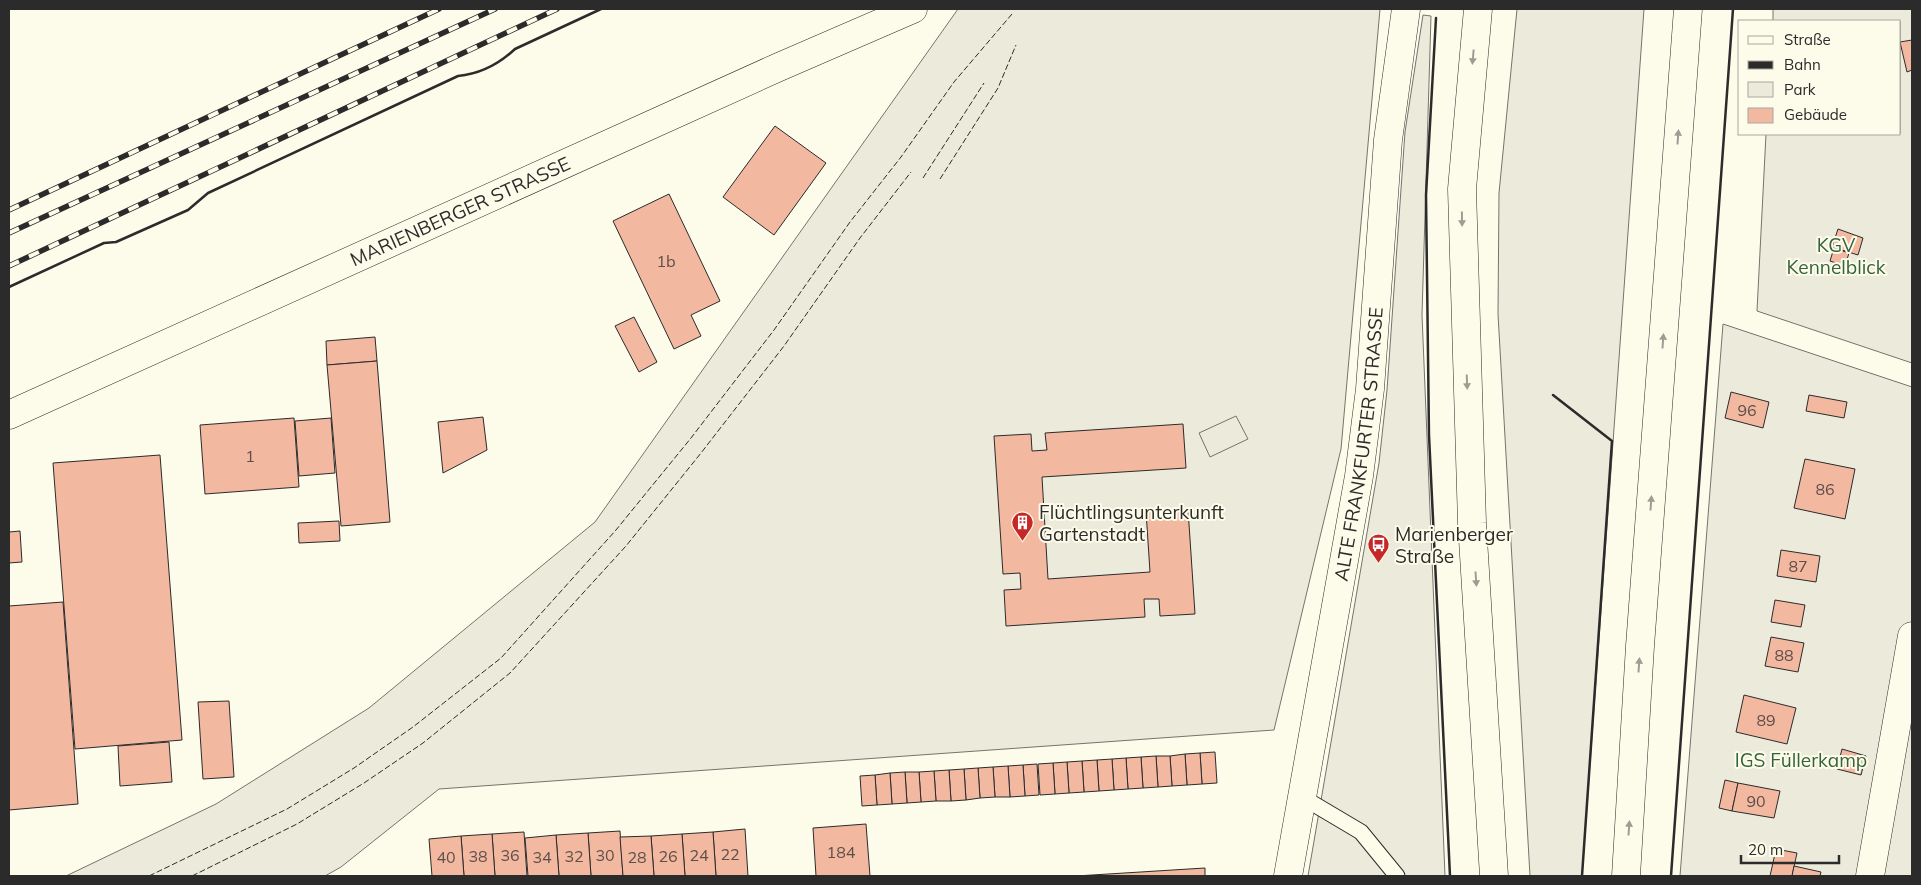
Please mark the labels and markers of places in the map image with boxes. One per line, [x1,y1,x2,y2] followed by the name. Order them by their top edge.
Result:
[1039,500,1224,546] place label: Flüchtlingsunterkunft Gartenstadt
[1011,511,1035,542] building icon: Flüchtlingsunterkunft Gartenstadt
[1395,522,1513,568] place label: Marienberger Straße
[1367,533,1391,564] bus stop icon: Marienberger Straße

